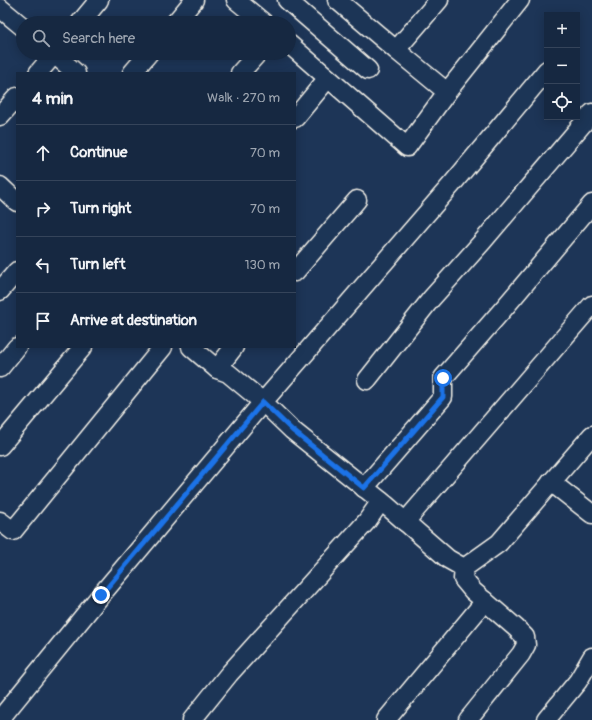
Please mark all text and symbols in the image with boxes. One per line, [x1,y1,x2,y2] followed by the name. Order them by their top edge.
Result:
[544,12,580,120] map controls
[544,12,580,48] button: +
[16,16,296,60] search box
[30,27,52,49] icon: search
[62,29,135,48] text: Search here
[544,48,580,84] button: −
[544,84,580,120] button: locate
[32,88,73,109] text: 4 min
[207,90,280,106] text: Walk · 270 m
[32,142,54,164] icon: ahead
[70,143,128,162] text: Continue
[250,145,280,161] text: 70 m
[32,198,54,220] icon: right
[70,199,131,218] text: Turn right
[250,201,280,217] text: 70 m
[32,254,54,276] icon: left
[70,255,126,274] text: Turn left
[244,257,280,273] text: 130 m
[32,310,54,332] icon: arrive
[70,311,197,330] text: Arrive at destination
[434,369,452,387] route start
[92,586,110,604] route end

